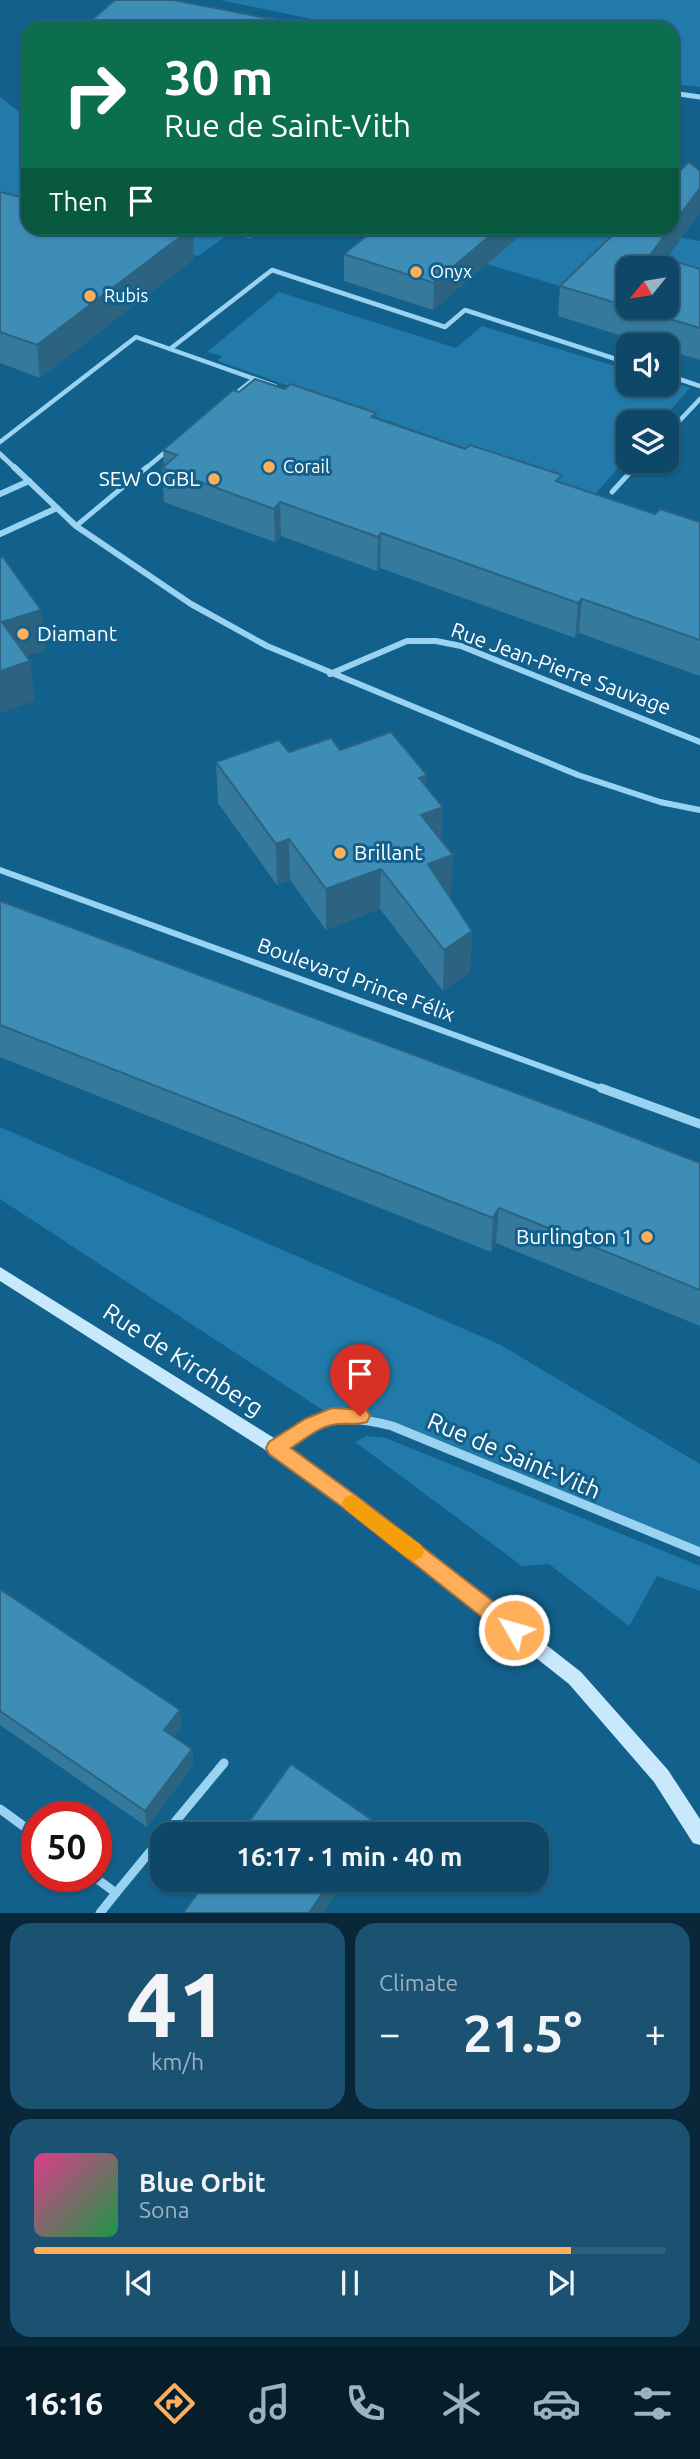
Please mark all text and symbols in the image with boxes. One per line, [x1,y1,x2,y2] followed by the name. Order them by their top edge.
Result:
[49,49,140,140] icon: right
[164,49,273,104] text: 30 m
[164,107,411,143] text: Rue de Saint-Vith
[122,182,160,220] icon: arrive
[49,187,108,216] text: Then
[616,256,679,318] north arrow
[616,256,679,473] map controls
[430,261,472,281] place label: Onyx
[408,264,424,280] marker: Onyx
[104,285,148,305] place label: Rubis
[82,288,98,304] marker: Rubis
[616,333,679,396] button: sound
[616,410,679,473] button: layers
[283,456,330,476] place label: Corail
[261,459,277,475] marker: Corail
[99,466,200,490] place label: SEW OGBL
[206,471,222,487] marker: SEW OGBL
[448,617,675,719] street label: Rue Jean-Pierre Sauvage
[37,621,117,645] place label: Diamant
[15,626,31,642] marker: Diamant
[354,840,422,864] place label: Brillant
[332,845,348,861] marker: Brillant
[254,932,459,1026] street label: Boulevard Prince Félix
[516,1224,633,1248] place label: Burlington 1
[639,1229,655,1245] marker: Burlington 1
[98,1298,268,1421] street label: Rue de Kirchberg
[330,1344,390,1416] pin
[341,1355,379,1393] icon: arrive
[424,1407,605,1504] street label: Rue de Saint-Vith
[477,1593,551,1667] position arrow
[21,1801,112,1892] speed limit sign: 50
[236,1842,463,1871] text: 16:17 · 1 min · 40 m
[126,1952,229,2054] text: 41
[379,1970,458,1995] text: Climate
[463,2004,582,2062] text: 21.5°
[379,2012,400,2054] text: −
[645,2012,666,2054] text: +
[151,2049,204,2074] text: km/h
[139,2168,266,2197] text: Blue Orbit
[139,2197,189,2222] text: Sona
[120,2264,158,2302] icon: previous
[331,2264,369,2302] icon: pause
[542,2264,580,2302] icon: next
[150,2379,199,2428] icon: directions
[245,2379,294,2428] icon: music
[341,2379,390,2428] icon: phone
[437,2379,486,2428] icon: climate
[532,2379,581,2428] icon: car
[628,2379,677,2428] icon: filters
[23,2385,103,2421] text: 16:16

